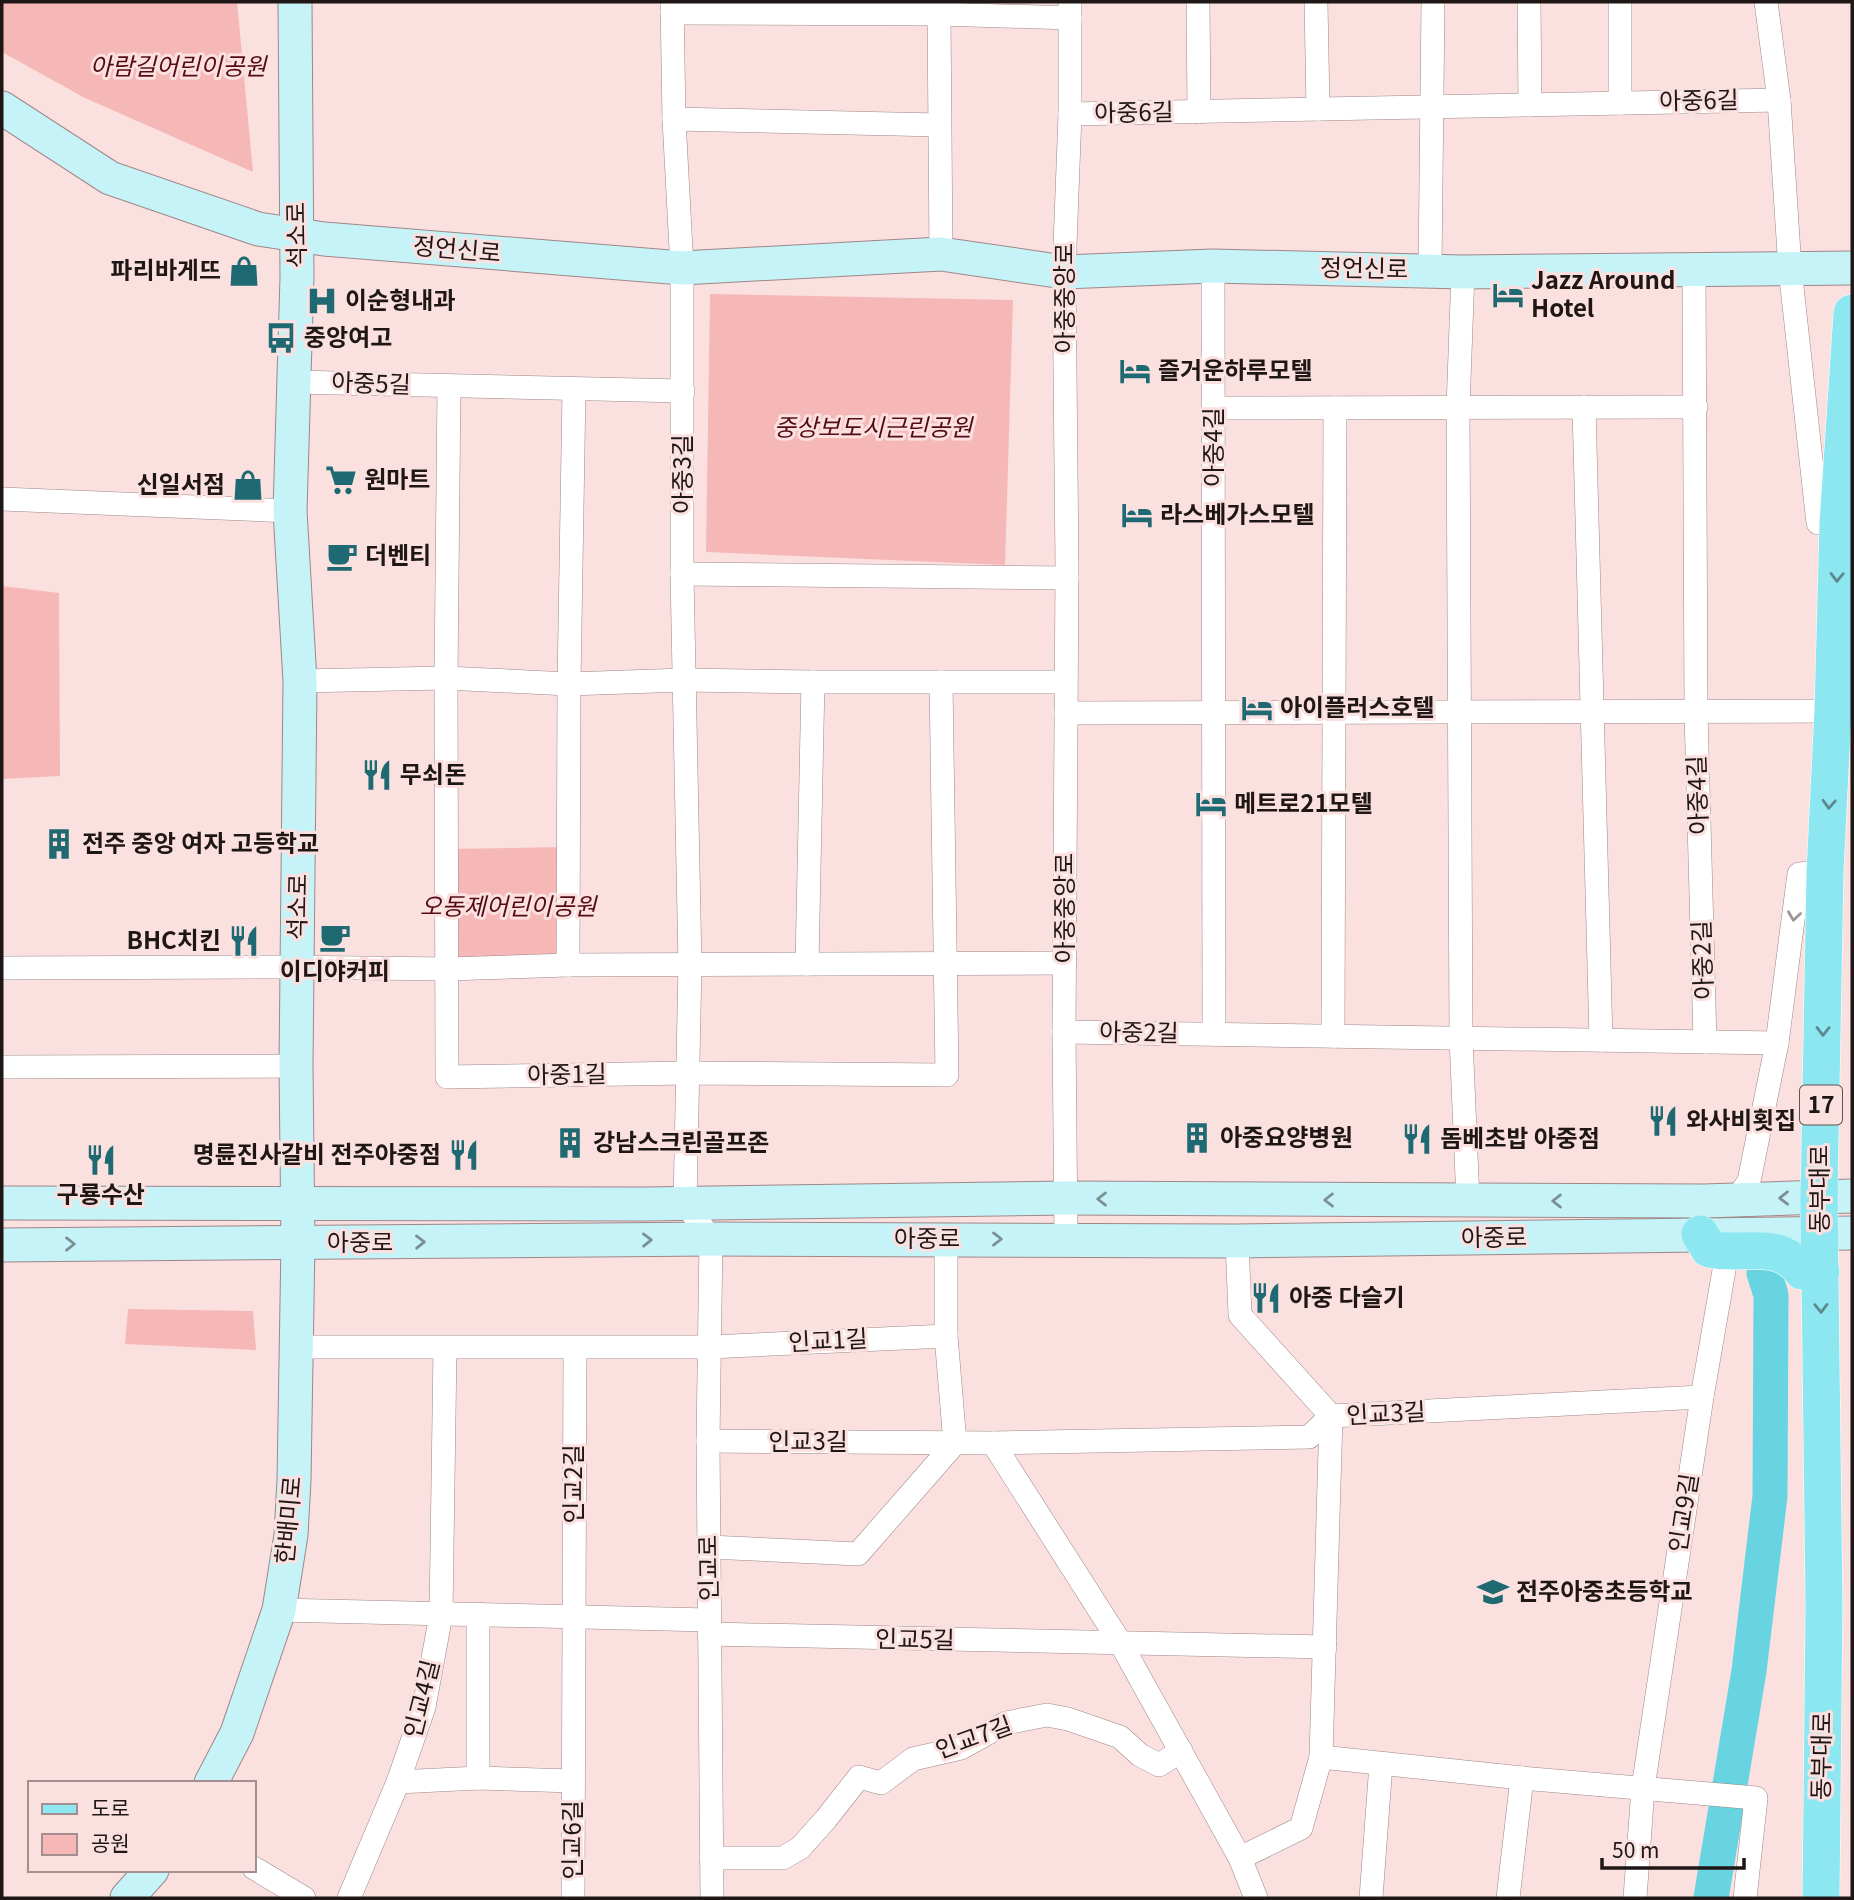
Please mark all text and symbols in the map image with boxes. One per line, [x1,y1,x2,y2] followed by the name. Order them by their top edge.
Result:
[90,47,268,82] park label: 아람길어린이공원
[1659,80,1739,117] street label: 아중6길
[1094,92,1174,129] street label: 아중6길
[276,202,313,268] street label: 석소로
[412,226,503,269] street label: 정언신로
[1045,243,1080,353] street label: 아중중앙로
[1320,248,1409,285] street label: 정언신로
[111,251,221,286] place label: 파리바게뜨
[227,254,261,288] shop icon: 파리바게뜨
[1531,261,1675,324] place label: Jazz Around Hotel
[1491,278,1525,312] hotel icon: Jazz Around Hotel
[345,281,455,316] place label: 이순형내과
[305,284,339,318] hospital icon: 이순형내과
[304,318,392,353] place label: 중앙여고
[264,321,298,355] bus stop icon: 중앙여고
[1158,351,1313,386] place label: 즐거운하루모텔
[1118,354,1152,388] hotel icon: 즐거운하루모텔
[331,363,411,400] street label: 아중5길
[1194,407,1229,487] street label: 아중4길
[774,408,974,443] park label: 중상보도시근린공원
[663,434,698,514] street label: 아중3길
[364,460,430,495] place label: 원마트
[324,463,358,497] supermarket icon: 원마트
[137,465,225,500] place label: 신일서점
[231,468,265,502] shop icon: 신일서점
[1160,495,1315,530] place label: 라스베가스모텔
[1120,498,1154,532] hotel icon: 라스베가스모텔
[365,536,431,571] place label: 더벤티
[325,539,359,573] cafe icon: 더벤티
[1829,571,1844,582] one-way arrow
[1280,688,1435,723] place label: 아이플러스호텔
[1240,691,1274,725] hotel icon: 아이플러스호텔
[400,755,466,790] place label: 무쇠돈
[1677,755,1714,835] street label: 아중4길
[360,758,394,792] restaurant icon: 무쇠돈
[1234,784,1373,819] place label: 메트로21모텔
[1194,787,1228,821] hotel icon: 메트로21모텔
[1821,799,1836,810] one-way arrow
[82,824,319,859] place label: 전주 중앙 여자 고등학교
[42,827,76,861] building icon: 전주 중앙 여자 고등학교
[1045,853,1080,963] street label: 아중중앙로
[277,874,314,940] street label: 석소로
[420,887,598,922] park label: 오동제어린이공원
[1786,910,1801,921] one-way arrow
[318,920,352,954] cafe icon: 이디야커피
[1682,920,1719,1000] street label: 아중2길
[127,921,221,956] place label: BHC치킨
[227,924,261,958] restaurant icon: BHC치킨
[280,952,390,987] place label: 이디야커피
[1099,1012,1179,1049] street label: 아중2길
[1815,1026,1830,1037] one-way arrow
[527,1054,607,1091] street label: 아중1길
[1800,1086,1842,1124] road number: 17
[1686,1101,1796,1136] place label: 와사비횟집
[1646,1104,1680,1138] restaurant icon: 와사비횟집
[1220,1118,1352,1153] place label: 아중요양병원
[1440,1119,1600,1154] place label: 돔베초밥 아중점
[1180,1121,1214,1155] building icon: 아중요양병원
[1400,1122,1434,1156] restaurant icon: 돔베초밥 아중점
[593,1123,770,1158] place label: 강남스크린골프존
[553,1126,587,1160] building icon: 강남스크린골프존
[193,1135,441,1170] place label: 명륜진사갈비 전주아중점
[447,1138,481,1172] restaurant icon: 명륜진사갈비 전주아중점
[84,1143,118,1177] restaurant icon: 구룡수산
[1800,1145,1835,1233] street label: 동부대로
[57,1175,145,1210] place label: 구룡수산
[1778,1190,1789,1205] one-way arrow
[1096,1191,1106,1207] one-way arrow
[1323,1192,1334,1208] one-way arrow
[1551,1193,1561,1209] one-way arrow
[1461,1217,1527,1254] street label: 아중로
[894,1219,960,1254] street label: 아중로
[327,1223,393,1258] street label: 아중로
[993,1231,1003,1247] one-way arrow
[643,1232,653,1248] one-way arrow
[415,1234,426,1250] one-way arrow
[65,1236,76,1252] one-way arrow
[1289,1278,1405,1313] place label: 아중 다슬기
[1249,1281,1283,1315] restaurant icon: 아중 다슬기
[1813,1303,1829,1314] one-way arrow
[787,1319,869,1358] street label: 인교1길
[1345,1392,1427,1431] street label: 인교3길
[768,1422,848,1457] street label: 인교3길
[554,1444,589,1524] street label: 인교2길
[1658,1471,1705,1555] street label: 인교9길
[265,1474,308,1565] street label: 한배미로
[688,1535,725,1601] street label: 인교로
[1516,1572,1693,1607] place label: 전주아중초등학교
[1476,1575,1510,1609] school or university icon: 전주아중초등학교
[875,1619,955,1656] street label: 인교5길
[393,1656,446,1741] street label: 인교4길
[930,1706,1017,1766] street label: 인교7길
[1801,1711,1838,1800] street label: 동부대로
[28,1781,256,1872] legend
[91,1792,130,1822] text: 도로
[553,1800,588,1880] street label: 인교6길
[1602,1826,1744,1870] scale bar
[91,1827,130,1857] text: 공원
[1612,1834,1659,1864] text: 50 m

